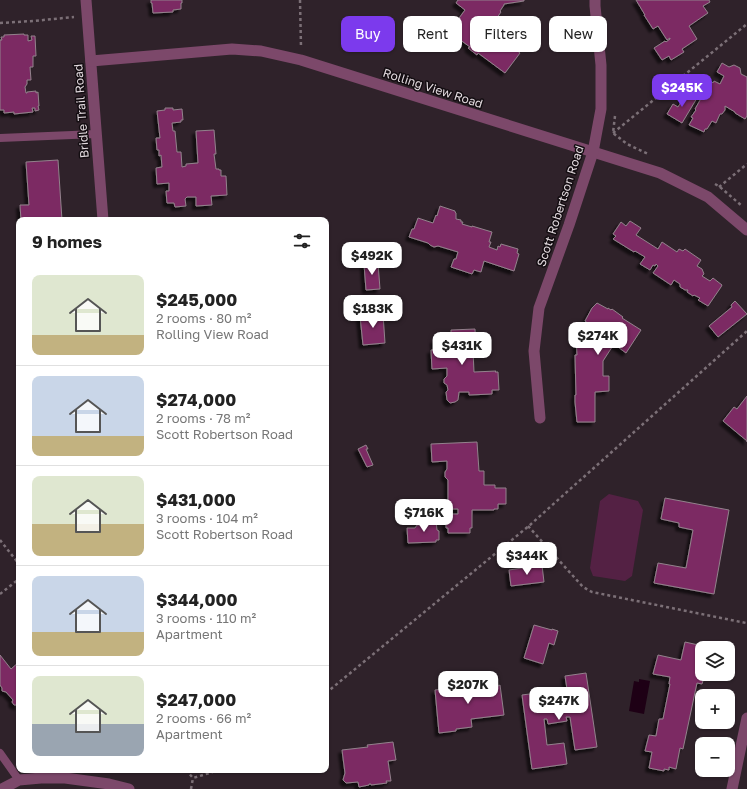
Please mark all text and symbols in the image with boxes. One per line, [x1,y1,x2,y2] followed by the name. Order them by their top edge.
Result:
[341,16,395,52] chip: Buy
[403,16,462,52] chip: Rent
[470,16,541,52] chip: Filters
[549,16,607,52] chip: New
[70,64,92,158] street label: Bridle Trail Road
[381,65,485,111] street label: Rolling View Road
[654,74,710,108] pin: $245K
[661,79,703,95] text: $245K
[533,144,587,268] street label: Scott Robertson Road
[291,230,313,252] icon: filters
[32,231,102,252] text: 9 homes
[344,242,400,276] pin: $492K
[351,247,393,263] text: $492K
[156,289,237,310] text: $245,000
[64,291,112,339] icon: home
[345,295,401,329] pin: $183K
[352,300,394,316] text: $183K
[156,310,252,326] text: 2 rooms · 80 m²
[570,322,626,356] pin: $274K
[156,326,269,342] text: Rolling View Road
[577,327,619,343] text: $274K
[434,332,490,366] pin: $431K
[442,337,482,353] text: $431K
[156,389,236,410] text: $274,000
[64,392,112,440] icon: home
[156,410,250,426] text: 2 rooms · 78 m²
[156,426,293,442] text: Scott Robertson Road
[156,489,236,510] text: $431,000
[64,492,112,540] icon: home
[396,499,452,533] pin: $716K
[404,504,444,520] text: $716K
[156,510,258,526] text: 3 rooms · 104 m²
[156,526,293,542] text: Scott Robertson Road
[499,542,555,576] pin: $344K
[506,547,548,563] text: $344K
[156,589,238,610] text: $344,000
[64,592,112,640] icon: home
[156,610,256,626] text: 3 rooms · 110 m²
[156,626,223,642] text: Apartment
[695,641,735,777] map controls
[695,641,735,681] button: layers
[440,671,496,705] pin: $207K
[447,676,489,692] text: $207K
[531,687,587,721] pin: $247K
[156,689,236,710] text: $247,000
[695,689,735,729] button: +
[64,692,112,740] icon: home
[538,692,580,708] text: $247K
[156,710,251,726] text: 2 rooms · 66 m²
[156,726,223,742] text: Apartment
[695,737,735,777] button: −

